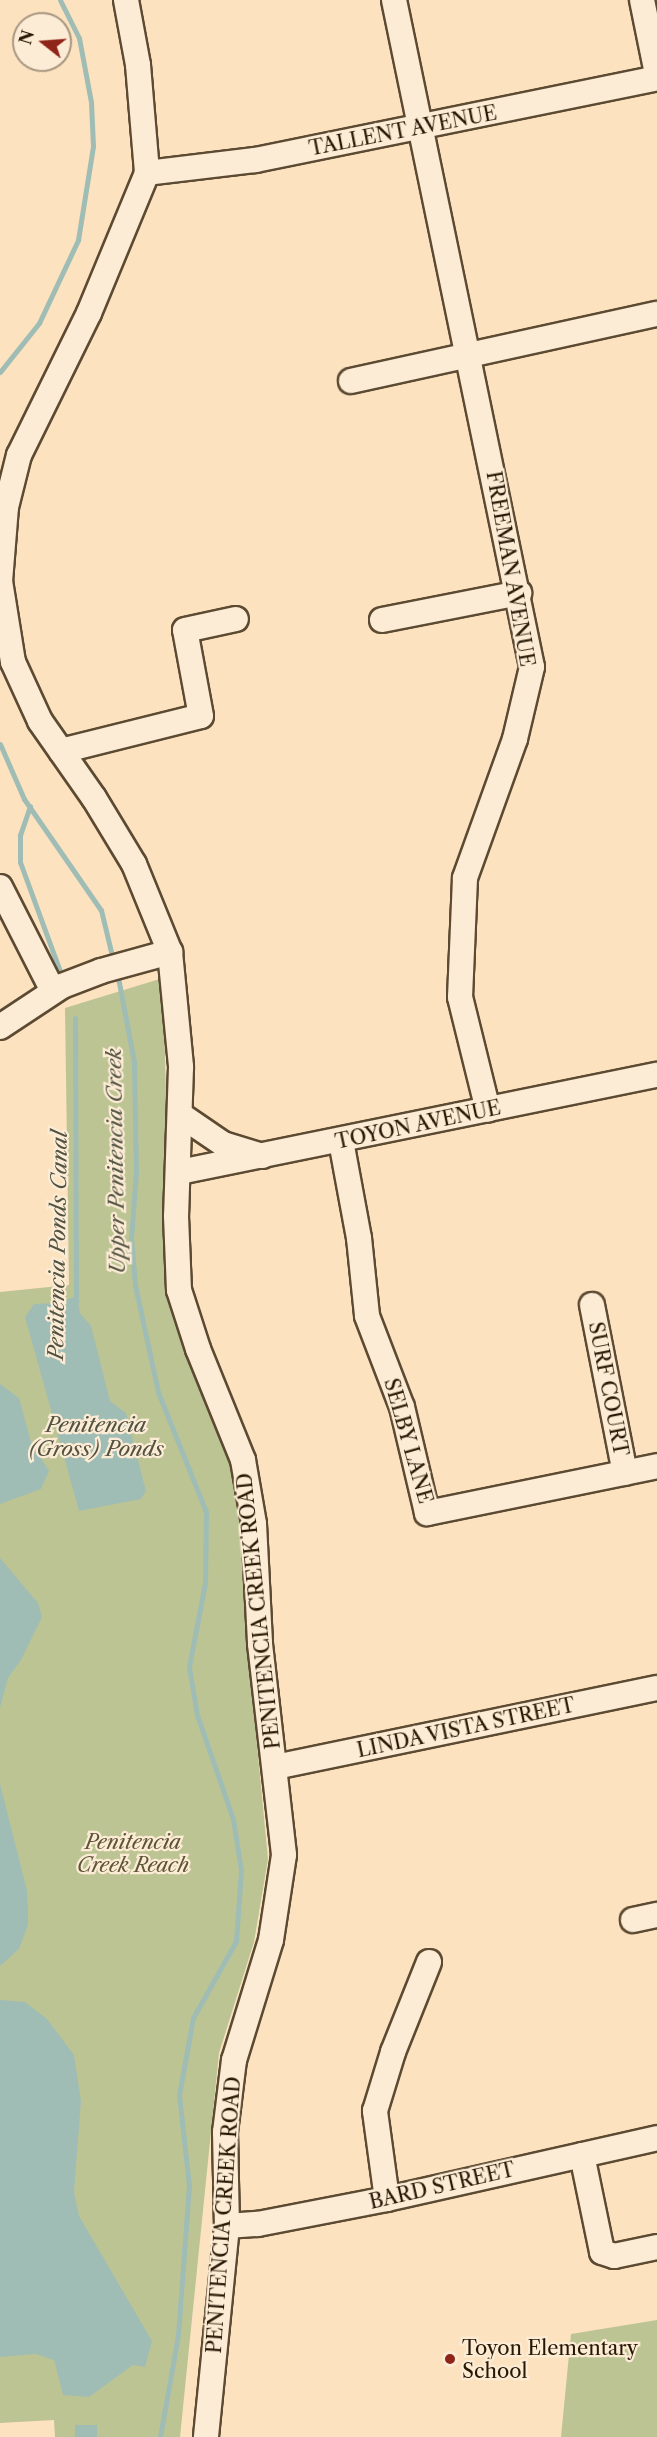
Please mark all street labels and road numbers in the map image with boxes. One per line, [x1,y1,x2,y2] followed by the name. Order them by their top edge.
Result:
[306,101,500,161] street label: TALLENT AVENUE
[481,469,539,669] street label: FREEMAN AVENUE
[333,1096,503,1154] street label: TOYON AVENUE
[583,1320,633,1458] street label: SURF COURT
[379,1375,437,1507] street label: SELBY LANE
[232,1471,286,1751] street label: PENITENCIA CREEK ROAD
[354,1693,578,1763] street label: LINDA VISTA STREET
[202,2075,246,2355] street label: PENITENCIA CREEK ROAD
[367,2158,517,2214] street label: BARD STREET

